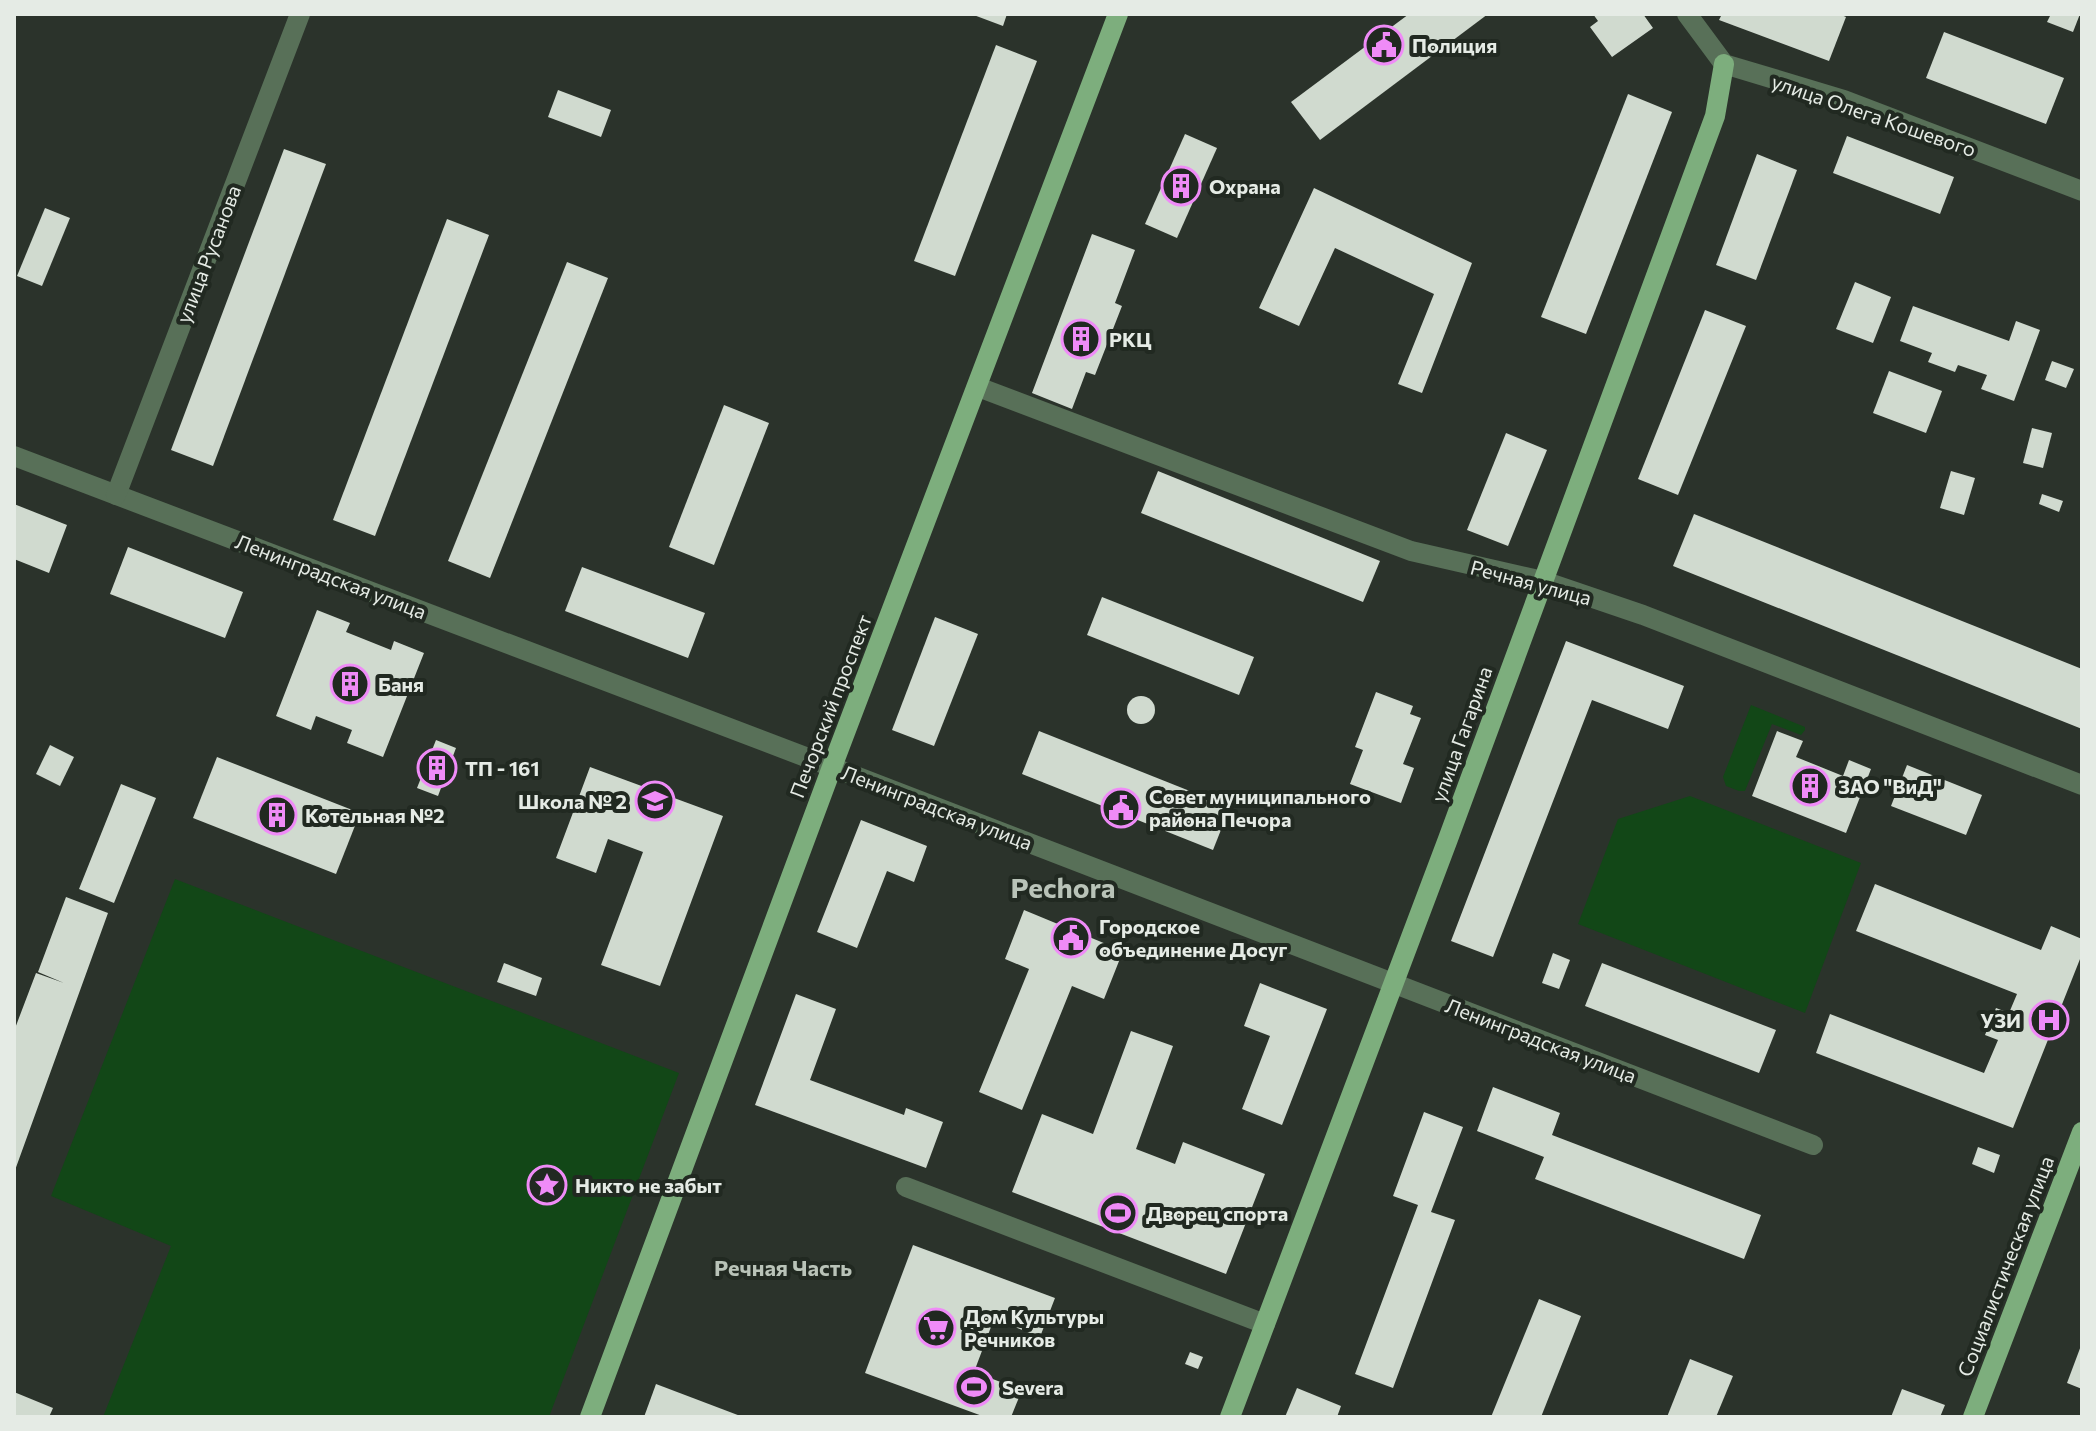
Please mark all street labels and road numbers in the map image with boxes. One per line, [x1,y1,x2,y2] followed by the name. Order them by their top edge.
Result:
[1769,69,1979,161] street label: улица Олега Кошевого
[171,182,245,326] street label: улица Русанова
[232,529,430,623] street label: Ленинградская улица
[1468,554,1594,610] street label: Речная улица
[784,611,876,801] street label: Печорский проспект
[1425,663,1497,805] street label: улица Гагарина
[838,760,1036,854] street label: Ленинградская улица
[1442,993,1640,1087] street label: Ленинградская улица
[1952,1152,2058,1380] street label: Социалистическая улица

